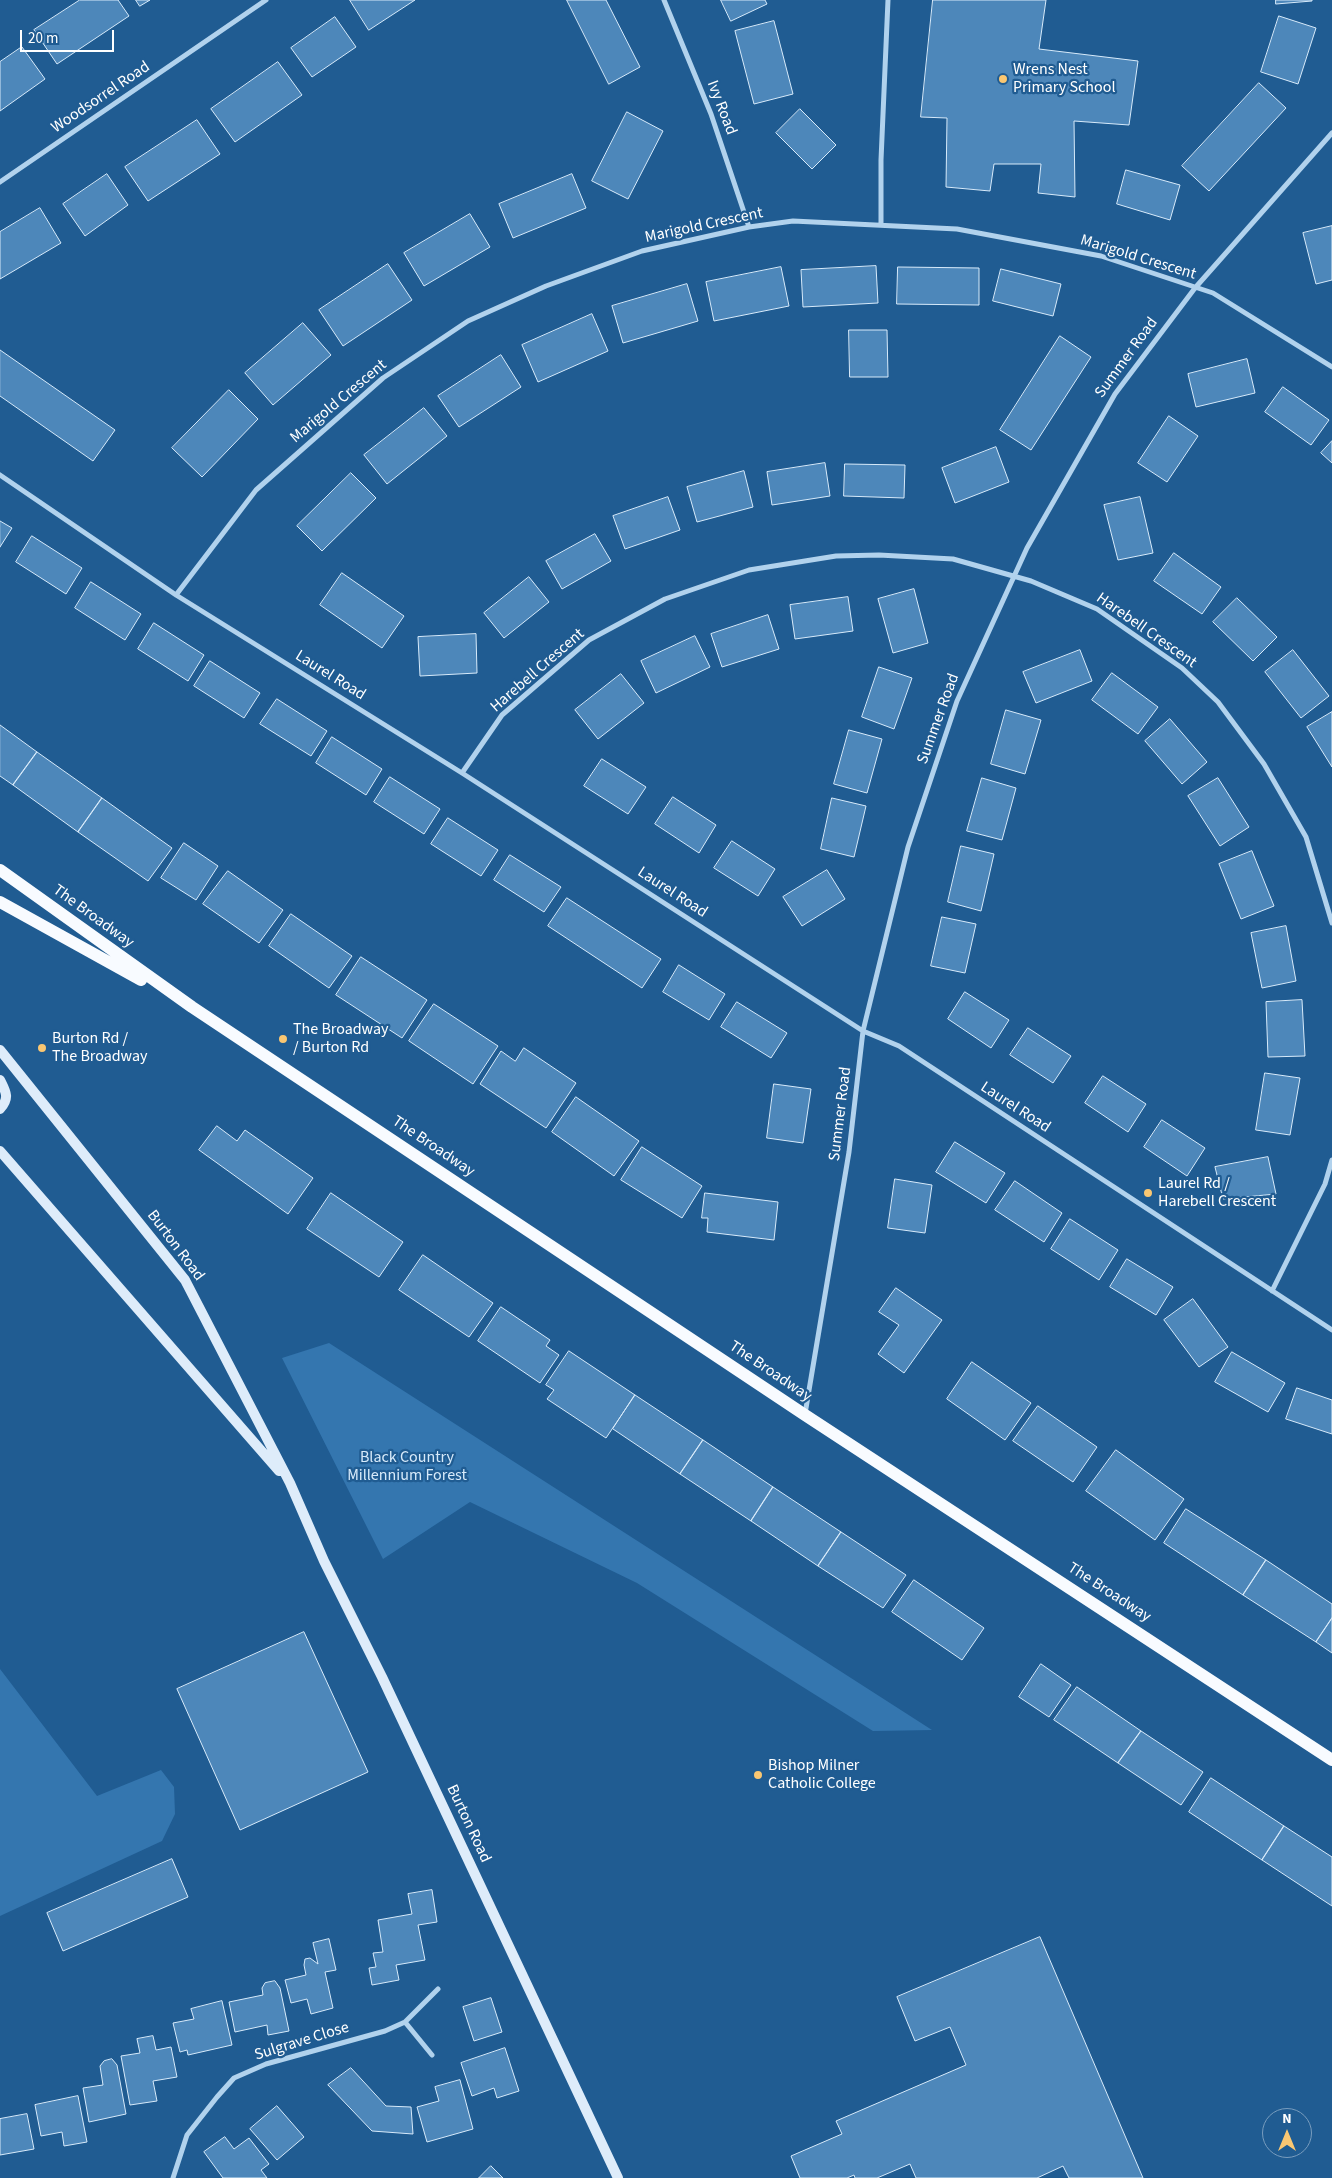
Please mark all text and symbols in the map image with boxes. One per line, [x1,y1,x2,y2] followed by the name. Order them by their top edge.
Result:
[22,20,116,52] scale bar
[28,28,58,49] text: 20 m
[48,58,154,138] street label: Woodsorrel Road
[1013,60,1115,98] place label: Wrens Nest Primary School
[997,73,1009,85] marker: Wrens Nest Primary School
[702,78,740,138] street label: Ivy Road
[643,204,765,248] street label: Marigold Crescent
[1078,231,1198,285] street label: Marigold Crescent
[1091,314,1163,402] street label: Summer Road
[287,356,391,448] street label: Marigold Crescent
[1092,589,1200,673] street label: Harebell Crescent
[487,625,589,717] street label: Harebell Crescent
[291,647,369,705] street label: Laurel Road
[914,671,964,767] street label: Summer Road
[633,863,711,923] street label: Laurel Road
[49,881,137,953] street label: The Broadway
[293,1020,388,1058] place label: The Broadway / Burton Rd
[52,1029,147,1067] place label: Burton Rd / The Broadway
[277,1033,289,1045] marker: The Broadway / Burton Rd
[36,1042,48,1054] marker: Burton Rd / The Broadway
[826,1066,856,1162] street label: Summer Road
[976,1078,1054,1138] street label: Laurel Road
[388,1112,478,1182] street label: The Broadway
[1158,1174,1276,1212] place label: Laurel Rd / Harebell Crescent
[1142,1187,1154,1199] marker: Laurel Rd / Harebell Crescent
[142,1207,208,1285] street label: Burton Road
[725,1337,815,1407] street label: The Broadway
[347,1448,467,1486] park label: Black Country Millennium Forest
[1064,1559,1154,1627] street label: The Broadway
[768,1756,876,1794] place label: Bishop Milner Catholic College
[752,1769,764,1781] marker: Bishop Milner Catholic College
[442,1782,494,1866] street label: Burton Road
[252,2019,352,2065] street label: Sulgrave Close
[1262,2108,1312,2158] north arrow
[1282,2109,1292,2129] text: N

